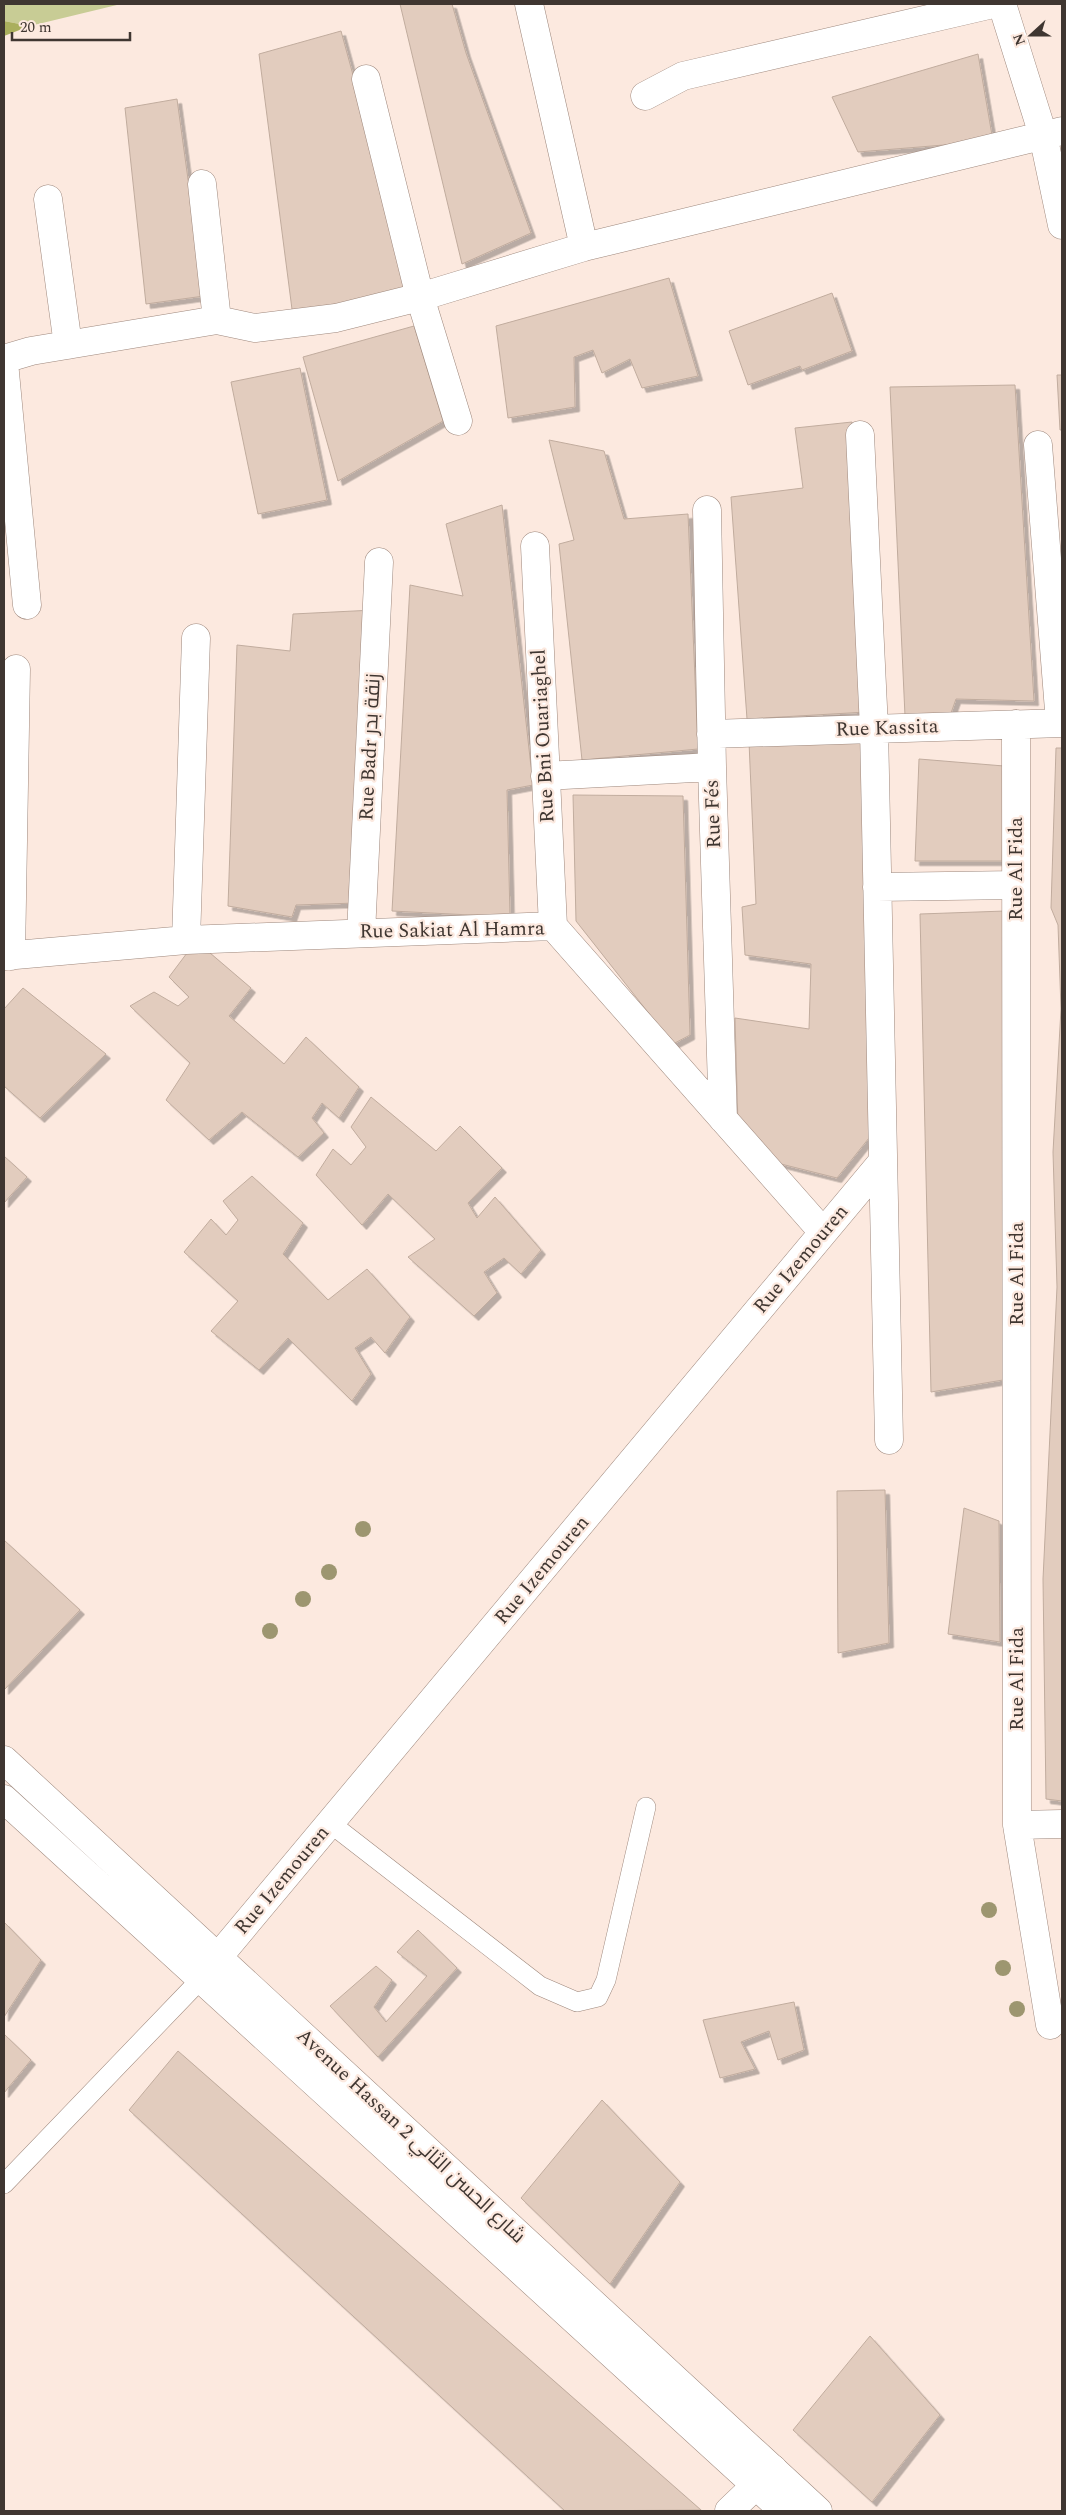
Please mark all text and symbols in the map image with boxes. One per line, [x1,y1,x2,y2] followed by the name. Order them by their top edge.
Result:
[12,10,130,42] scale bar
[1006,10,1056,60] north arrow
[20,16,52,39] text: 20 m
[1007,30,1031,49] text: N
[523,648,563,824] street label: Rue Bni Ouariaghel
[351,673,389,821] street label: Rue Badr زنقة بدر
[835,711,939,745] street label: Rue Kassita
[697,779,729,849] street label: Rue Fés
[1001,817,1031,921] street label: Rue Al Fida
[359,913,545,947] street label: Rue Sakiat Al Hamra
[746,1198,856,1320] street label: Rue Izemouren
[1002,1222,1032,1326] street label: Rue Al Fida
[487,1509,597,1631] street label: Rue Izemouren
[1002,1627,1032,1731] street label: Rue Al Fida
[227,1819,337,1941] street label: Rue Izemouren
[290,2021,532,2251] street label: Avenue Hassan 2 شارع الحسن الثاني

